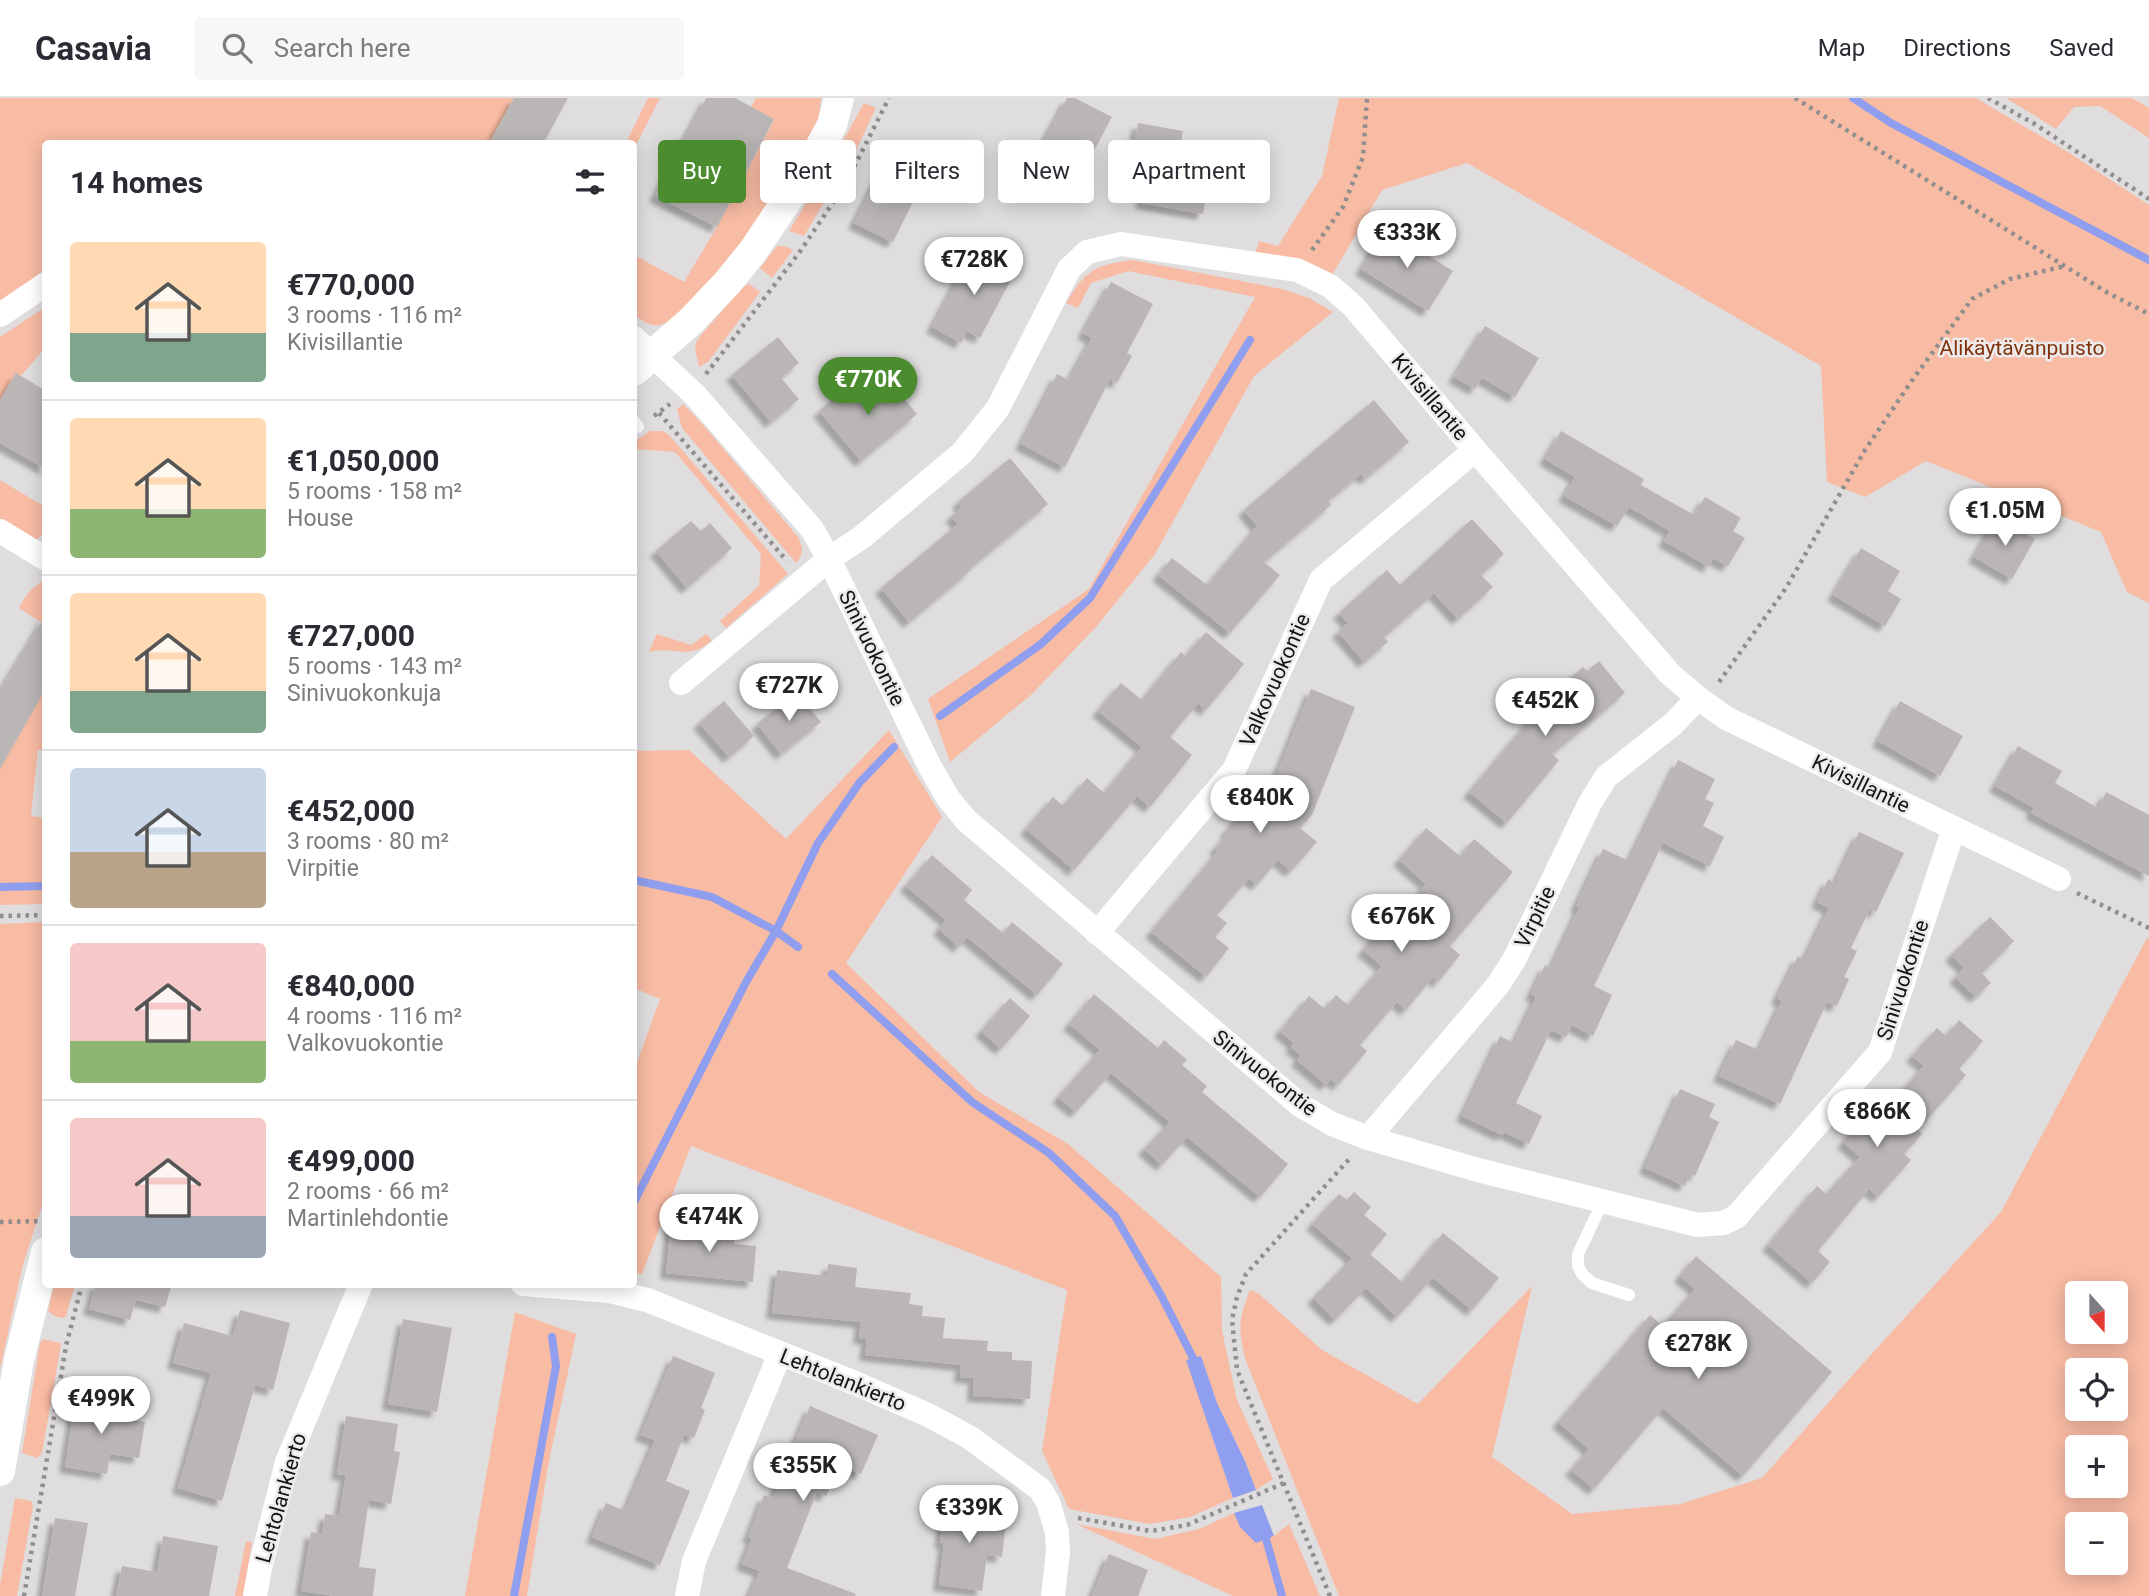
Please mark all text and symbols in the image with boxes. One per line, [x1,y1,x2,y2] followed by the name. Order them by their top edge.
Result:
[194,17,684,80] search box
[35,29,152,68] text: Casavia
[218,29,256,67] icon: search
[274,33,411,63] text: Search here
[1818,34,1865,62] text: Map
[1903,34,2011,62] text: Directions
[2049,34,2114,62] text: Saved
[658,140,746,203] chip: Buy
[760,140,856,203] chip: Rent
[870,140,984,203] chip: Filters
[998,140,1094,203] chip: New
[1108,140,1270,203] chip: Apartment
[571,163,609,201] icon: filters
[70,165,203,200] text: 14 homes
[1358,211,1456,270] pin: €333K
[1373,219,1441,246] text: €333K
[925,238,1023,297] pin: €728K
[940,246,1008,273] text: €728K
[287,267,415,302] text: €770,000
[126,270,210,354] icon: home
[287,302,462,329] text: 3 rooms · 116 m²
[287,329,403,356] text: Kivisillantie
[1940,336,2104,360] park label: Alikäytävänpuisto
[1387,349,1473,445] street label: Kivisillantie
[819,358,917,417] pin: €770K
[834,366,902,393] text: €770K
[287,443,439,478] text: €1,050,000
[126,446,210,530] icon: home
[287,478,462,505] text: 5 rooms · 158 m²
[1948,489,2062,548] pin: €1.05M
[1965,497,2045,524] text: €1.05M
[287,505,353,532] text: House
[834,586,910,710] street label: Sinivuokontie
[1235,610,1315,750] street label: Valkovuokontie
[287,618,415,653] text: €727,000
[126,621,210,705] icon: home
[287,653,462,680] text: 5 rooms · 143 m²
[740,664,838,723] pin: €727K
[755,672,823,699] text: €727K
[1496,678,1594,738] pin: €452K
[287,680,441,707] text: Sinivuokonkuja
[1511,687,1579,714] text: €452K
[1808,750,1914,818] street label: Kivisillantie
[1211,776,1309,835] pin: €840K
[1226,784,1294,811] text: €840K
[287,793,415,828] text: €452,000
[126,796,210,880] icon: home
[287,828,449,855] text: 3 rooms · 80 m²
[287,855,359,882] text: Virpitie
[1510,882,1560,952] street label: Virpitie
[1352,894,1450,954] pin: €676K
[1367,903,1435,930] text: €676K
[1872,917,1934,1043] street label: Sinivuokontie
[287,968,415,1003] text: €840,000
[126,971,210,1055] icon: home
[287,1003,462,1030] text: 4 rooms · 116 m²
[1208,1025,1322,1121] street label: Sinivuokontie
[287,1030,444,1057] text: Valkovuokontie
[1828,1090,1926,1149] pin: €866K
[1843,1098,1911,1125] text: €866K
[287,1143,415,1178] text: €499,000
[126,1146,210,1230] icon: home
[287,1178,449,1205] text: 2 rooms · 66 m²
[660,1194,758,1254] pin: €474K
[675,1203,743,1230] text: €474K
[287,1205,448,1232] text: Martinlehdontie
[2065,1281,2128,1344] north arrow
[2065,1281,2128,1575] map controls
[1649,1322,1747,1381] pin: €278K
[1664,1330,1732,1357] text: €278K
[776,1344,910,1416] street label: Lehtolankierto
[2065,1358,2128,1421] button: locate
[52,1376,150,1436] pin: €499K
[67,1385,135,1412] text: €499K
[251,1430,311,1566] street label: Lehtolankierto
[2065,1435,2128,1498] button: +
[754,1444,852,1503] pin: €355K
[769,1452,837,1479] text: €355K
[920,1486,1018,1545] pin: €339K
[935,1494,1003,1521] text: €339K
[2065,1512,2128,1575] button: −

